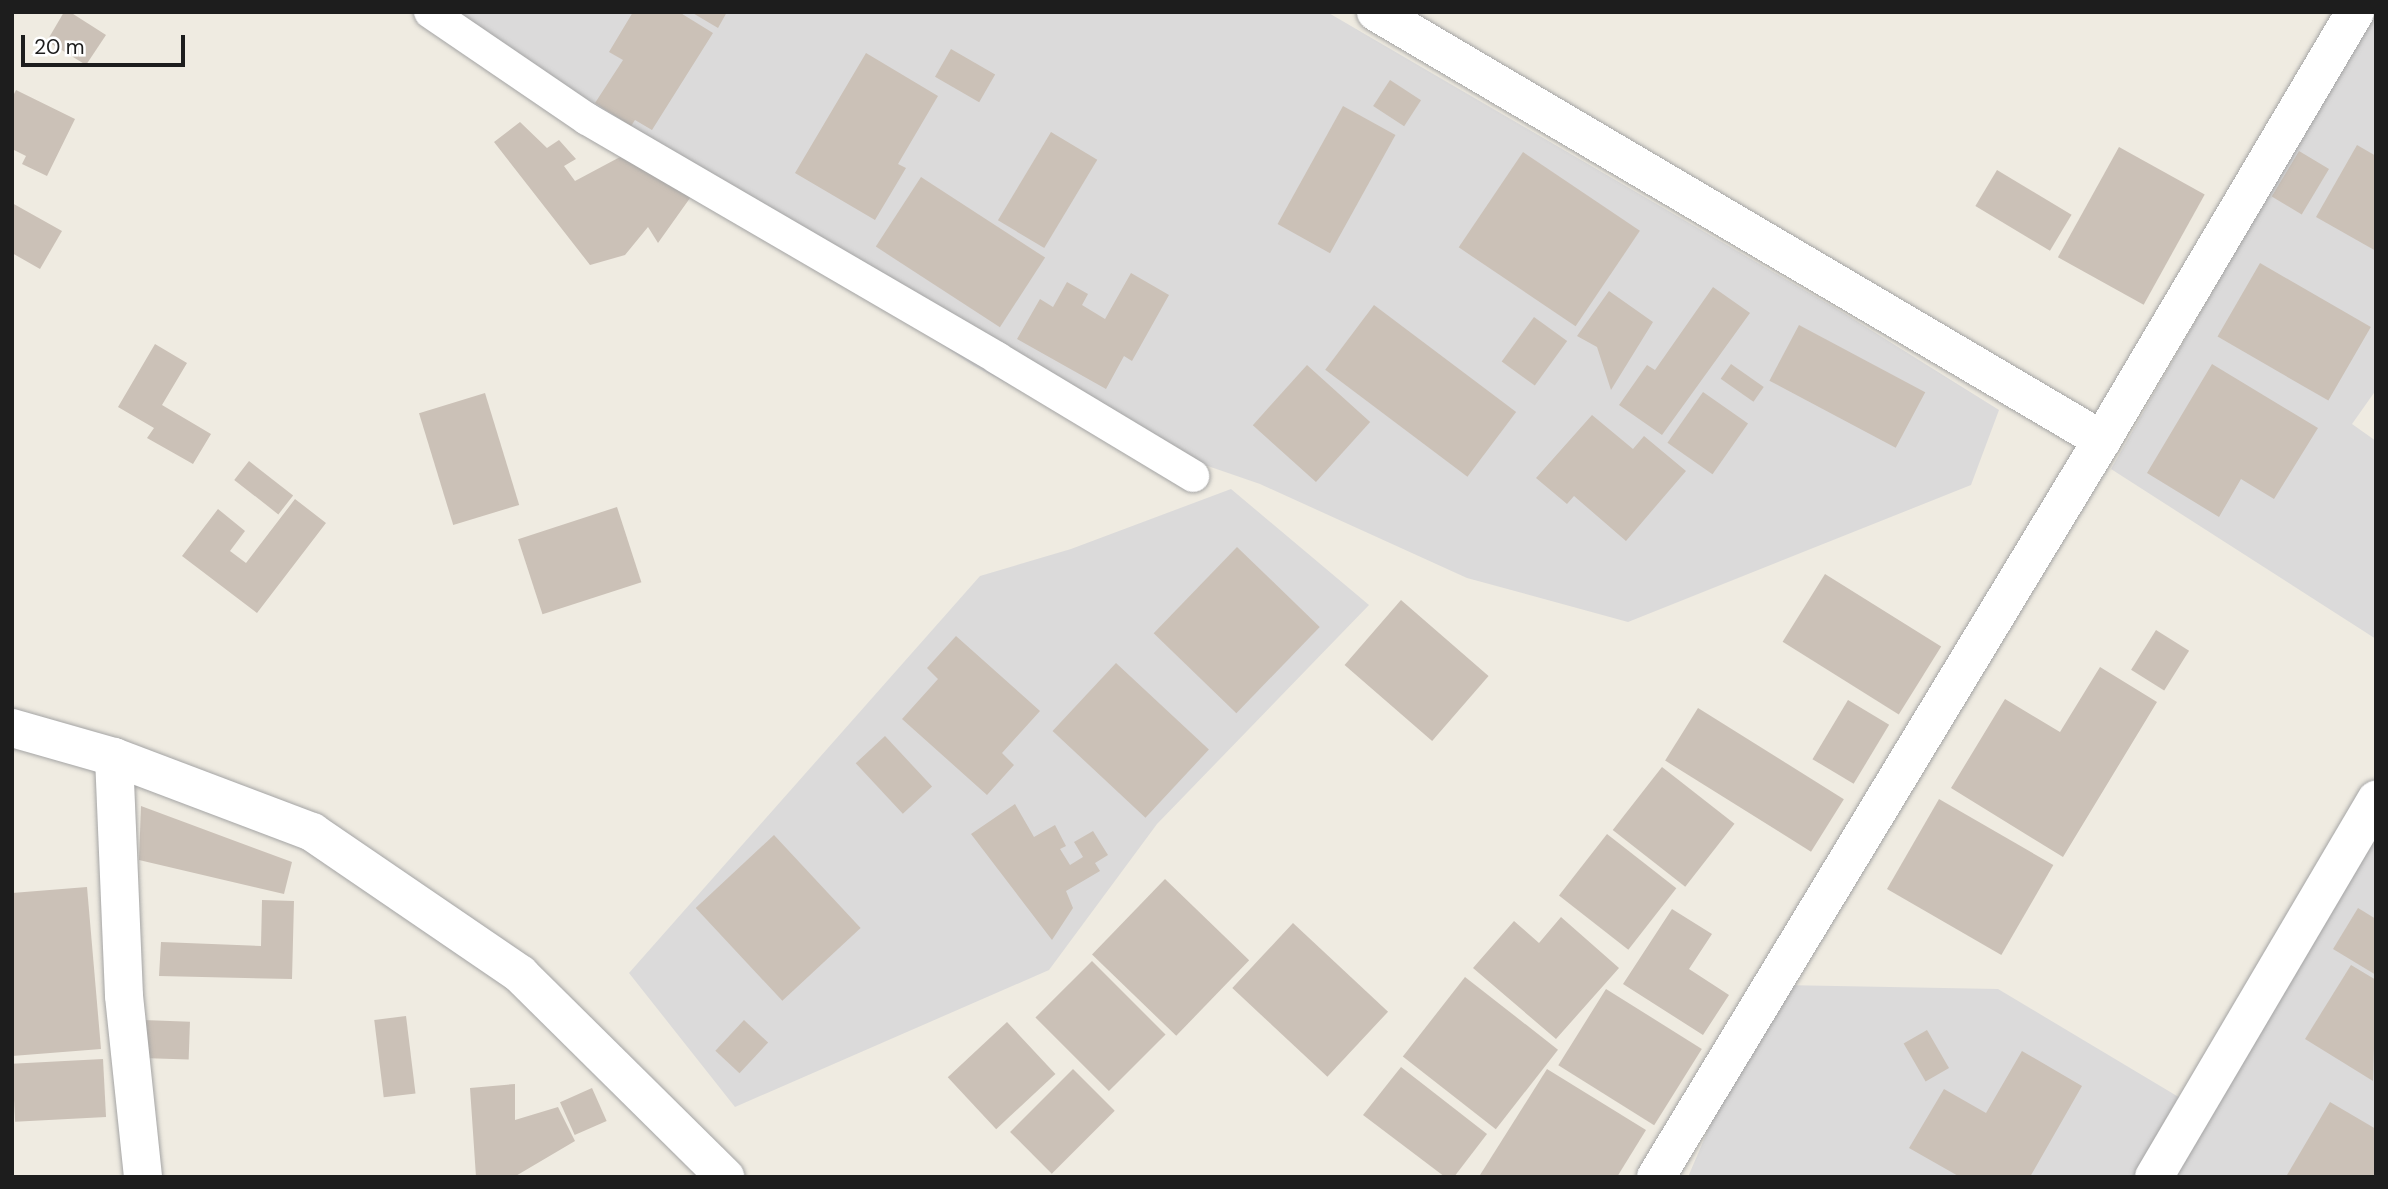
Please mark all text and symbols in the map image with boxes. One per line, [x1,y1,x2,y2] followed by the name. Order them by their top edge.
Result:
[24,21,189,65] scale bar
[34,33,85,61] text: 20 m

